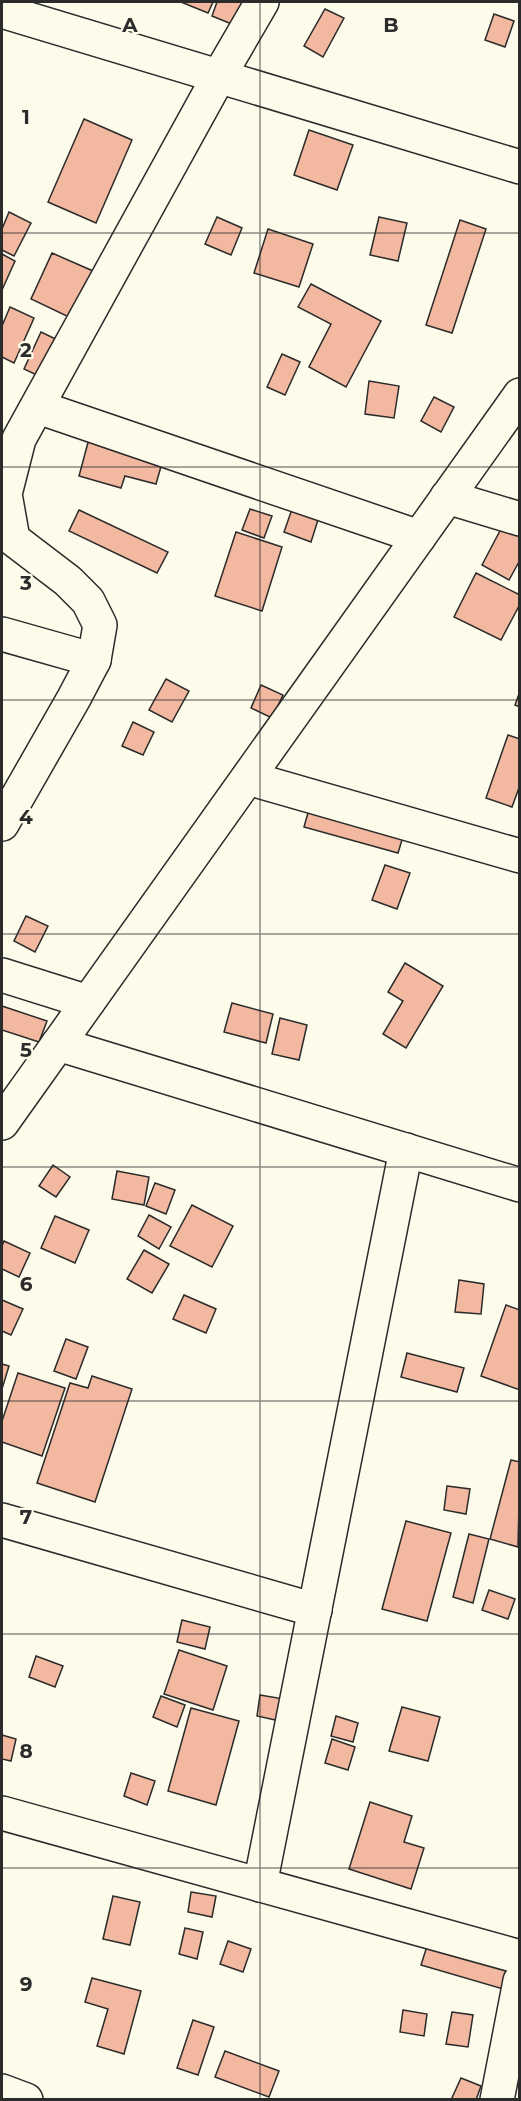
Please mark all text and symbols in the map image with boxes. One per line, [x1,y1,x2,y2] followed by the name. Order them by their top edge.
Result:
[121,13,138,37] text: A
[383,13,399,37] text: B
[22,105,30,129] text: 1
[20,338,32,362] text: 2
[19,571,32,595] text: 3
[19,805,33,829] text: 4
[20,1038,32,1062] text: 5
[20,1272,33,1296] text: 6
[20,1505,32,1529] text: 7
[19,1739,33,1763] text: 8
[20,1972,32,1996] text: 9

